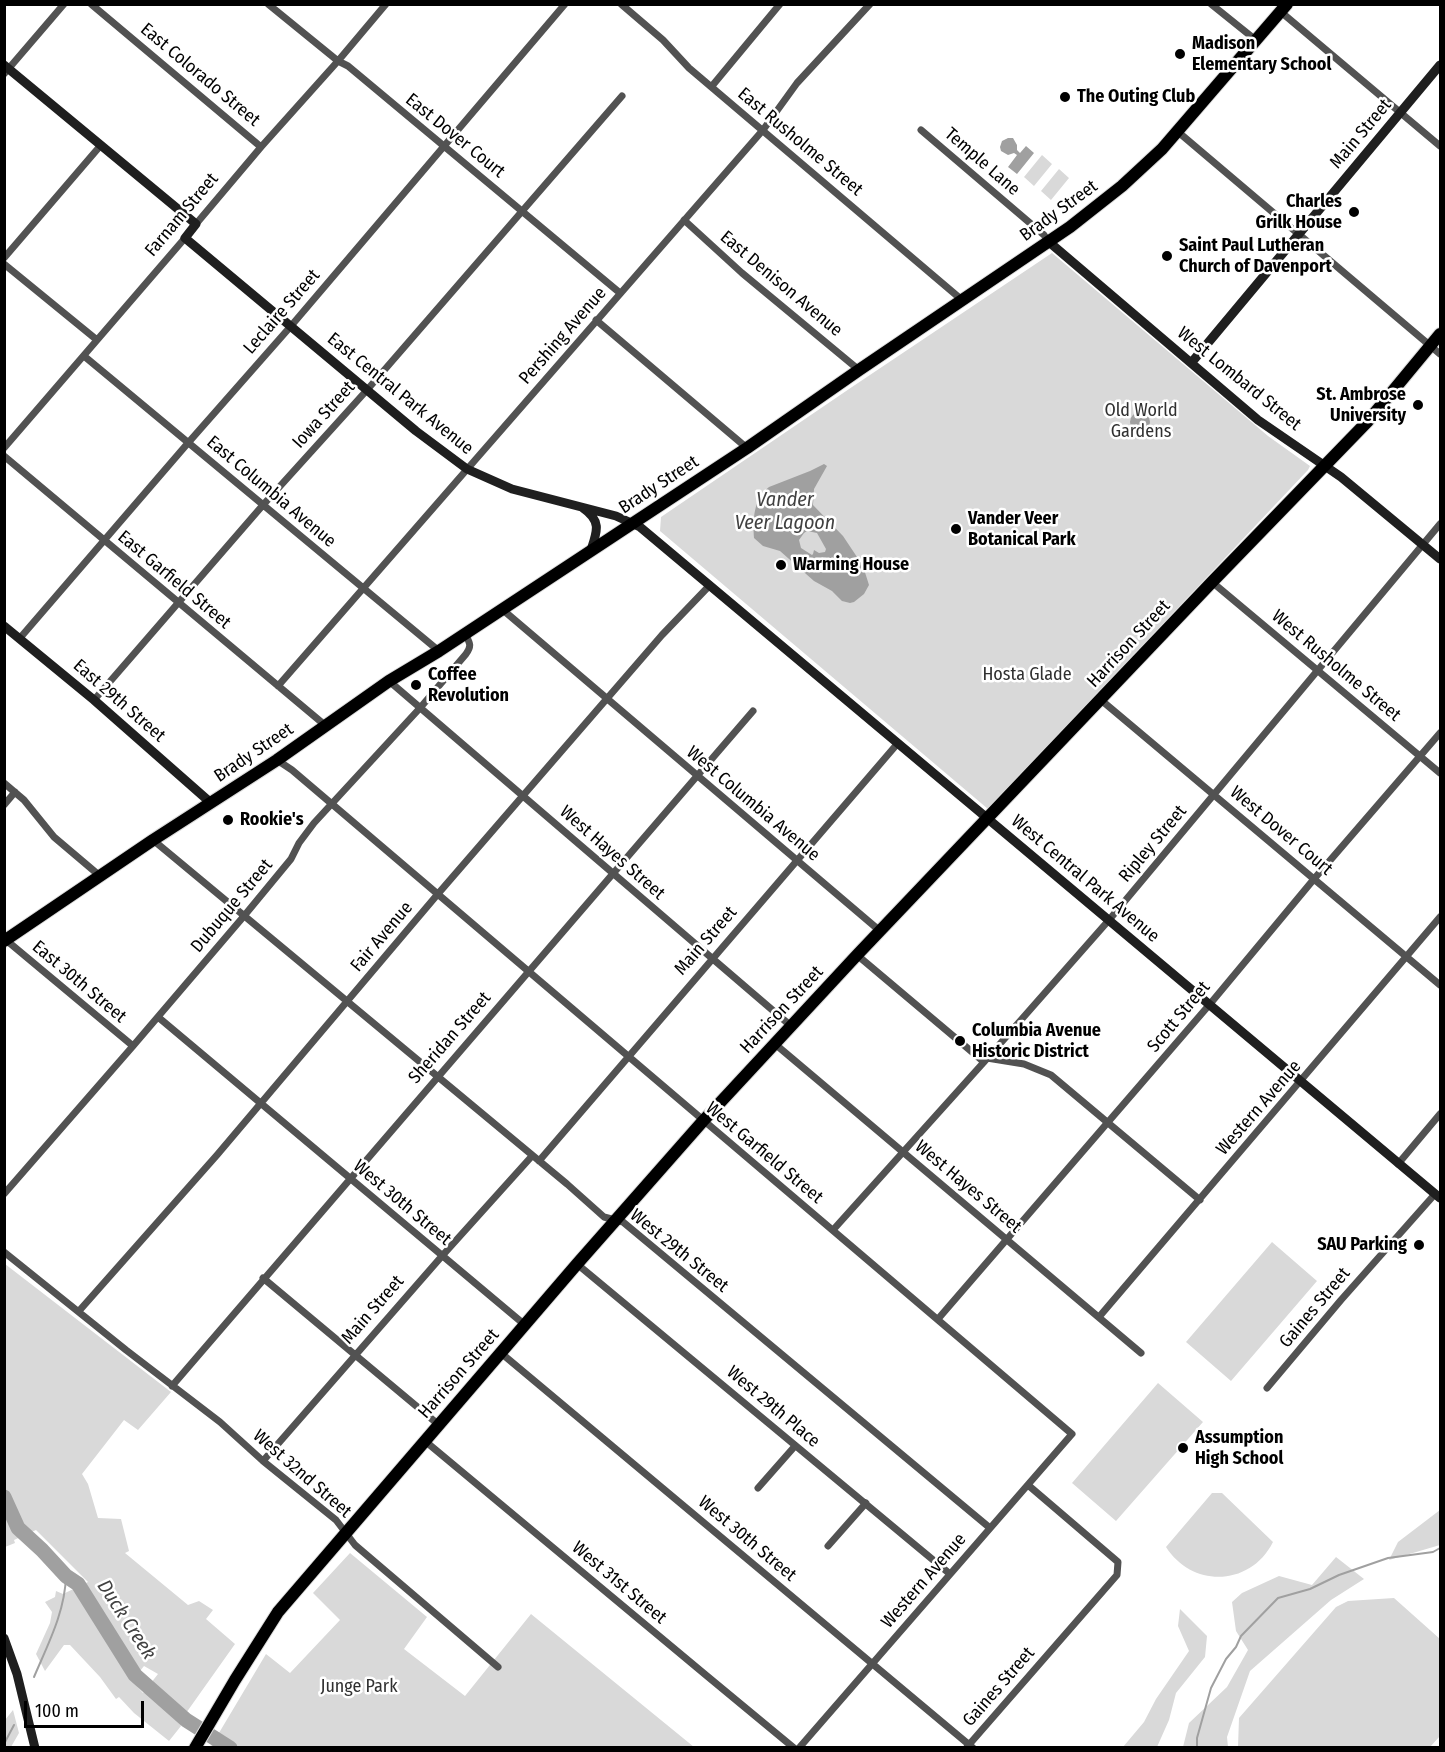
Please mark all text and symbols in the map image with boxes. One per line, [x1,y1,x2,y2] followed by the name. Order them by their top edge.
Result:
[136,19,264,131] street label: East Colorado Street
[1192,33,1331,76] place label: Madison Elementary School
[1173,47,1187,61] marker: Madison Elementary School
[733,83,867,201] street label: East Rusholme Street
[1077,86,1195,108] place label: The Outing Club
[401,89,509,183] street label: East Dover Court
[1058,90,1072,104] marker: The Outing Club
[1326,95,1396,173] street label: Main Street
[940,124,1024,200] street label: Temple Lane
[141,169,223,261] street label: Farnam Street
[1016,176,1102,246] street label: Brady Street
[1256,191,1342,234] place label: Charles Grilk House
[1347,205,1361,219] marker: Charles Grilk House
[715,227,847,341] street label: East Denison Avenue
[1179,235,1332,278] place label: Saint Paul Lutheran Church of Davenport
[1160,249,1174,263] marker: Saint Paul Lutheran Church of Davenport
[239,265,325,359] street label: Leclaire Street
[515,283,611,389] street label: Pershing Avenue
[1173,322,1305,436] street label: West Lombard Street
[323,329,477,459] street label: East Central Park Avenue
[288,377,360,453] street label: Iowa Street
[1316,384,1406,426] place label: St. Ambrose University
[1411,398,1425,412] marker: St. Ambrose University
[1104,400,1178,442] park label: Old World Gardens
[202,432,340,552] street label: East Columbia Avenue
[615,451,703,519] street label: Brady Street
[735,488,835,535] water label: Vander Veer Lagoon
[968,508,1076,550] place label: Vander Veer Botanical Park
[949,522,963,536] marker: Vander Veer Botanical Park
[113,526,235,634] street label: East Garfield Street
[793,554,909,576] place label: Warming House
[774,558,788,572] marker: Warming House
[1083,596,1175,692] street label: Harrison Street
[1267,606,1405,726] street label: West Rusholme Street
[68,655,170,747] street label: East 29th Street
[428,664,509,706] place label: Coffee Revolution
[982,664,1072,686] park label: Hosta Glade
[409,678,423,692] marker: Coffee Revolution
[210,719,298,787] street label: Brady Street
[682,742,824,866] street label: West Columbia Avenue
[1225,782,1337,880] street label: West Dover Court
[555,801,669,905] street label: West Hayes Street
[1115,801,1191,887] street label: Ripley Street
[240,809,304,831] place label: Rookie's
[1007,811,1163,947] street label: West Central Park Avenue
[221,813,235,827] marker: Rookie's
[187,855,277,957] street label: Dubuque Street
[346,898,418,976] street label: Fair Avenue
[670,902,742,980] street label: Main Street
[28,936,130,1028] street label: East 30th Street
[736,962,828,1058] street label: Harrison Street
[1143,977,1215,1057] street label: Scott Street
[404,988,496,1088] street label: Sheridan Street
[972,1020,1101,1062] place label: Columbia Avenue Historic District
[953,1034,967,1048] marker: Columbia Avenue Historic District
[1212,1056,1306,1160] street label: Western Avenue
[701,1098,827,1208] street label: West Garfield Street
[910,1136,1026,1238] street label: West Hayes Street
[349,1156,455,1250] street label: West 30th Street
[625,1205,733,1297] street label: West 29th Street
[1317,1234,1407,1256] place label: SAU Parking
[1412,1238,1426,1252] marker: SAU Parking
[1275,1263,1355,1353] street label: Gaines Street
[337,1271,409,1349] street label: Main Street
[414,1325,504,1423] street label: Harrison Street
[722,1362,824,1452] street label: West 29th Place
[248,1425,356,1523] street label: West 32nd Street
[1195,1427,1283,1470] place label: Assumption High School
[1176,1441,1190,1455] marker: Assumption High School
[694,1492,800,1586] street label: West 30th Street
[877,1529,971,1633] street label: Western Avenue
[567,1537,671,1629] street label: West 31st Street
[91,1576,161,1664] water label: Duck Creek
[959,1643,1039,1731] street label: Gaines Street
[320,1676,398,1698] park label: Junge Park
[27,1689,147,1727] scale bar
[35,1700,79,1722] text: 100 m

